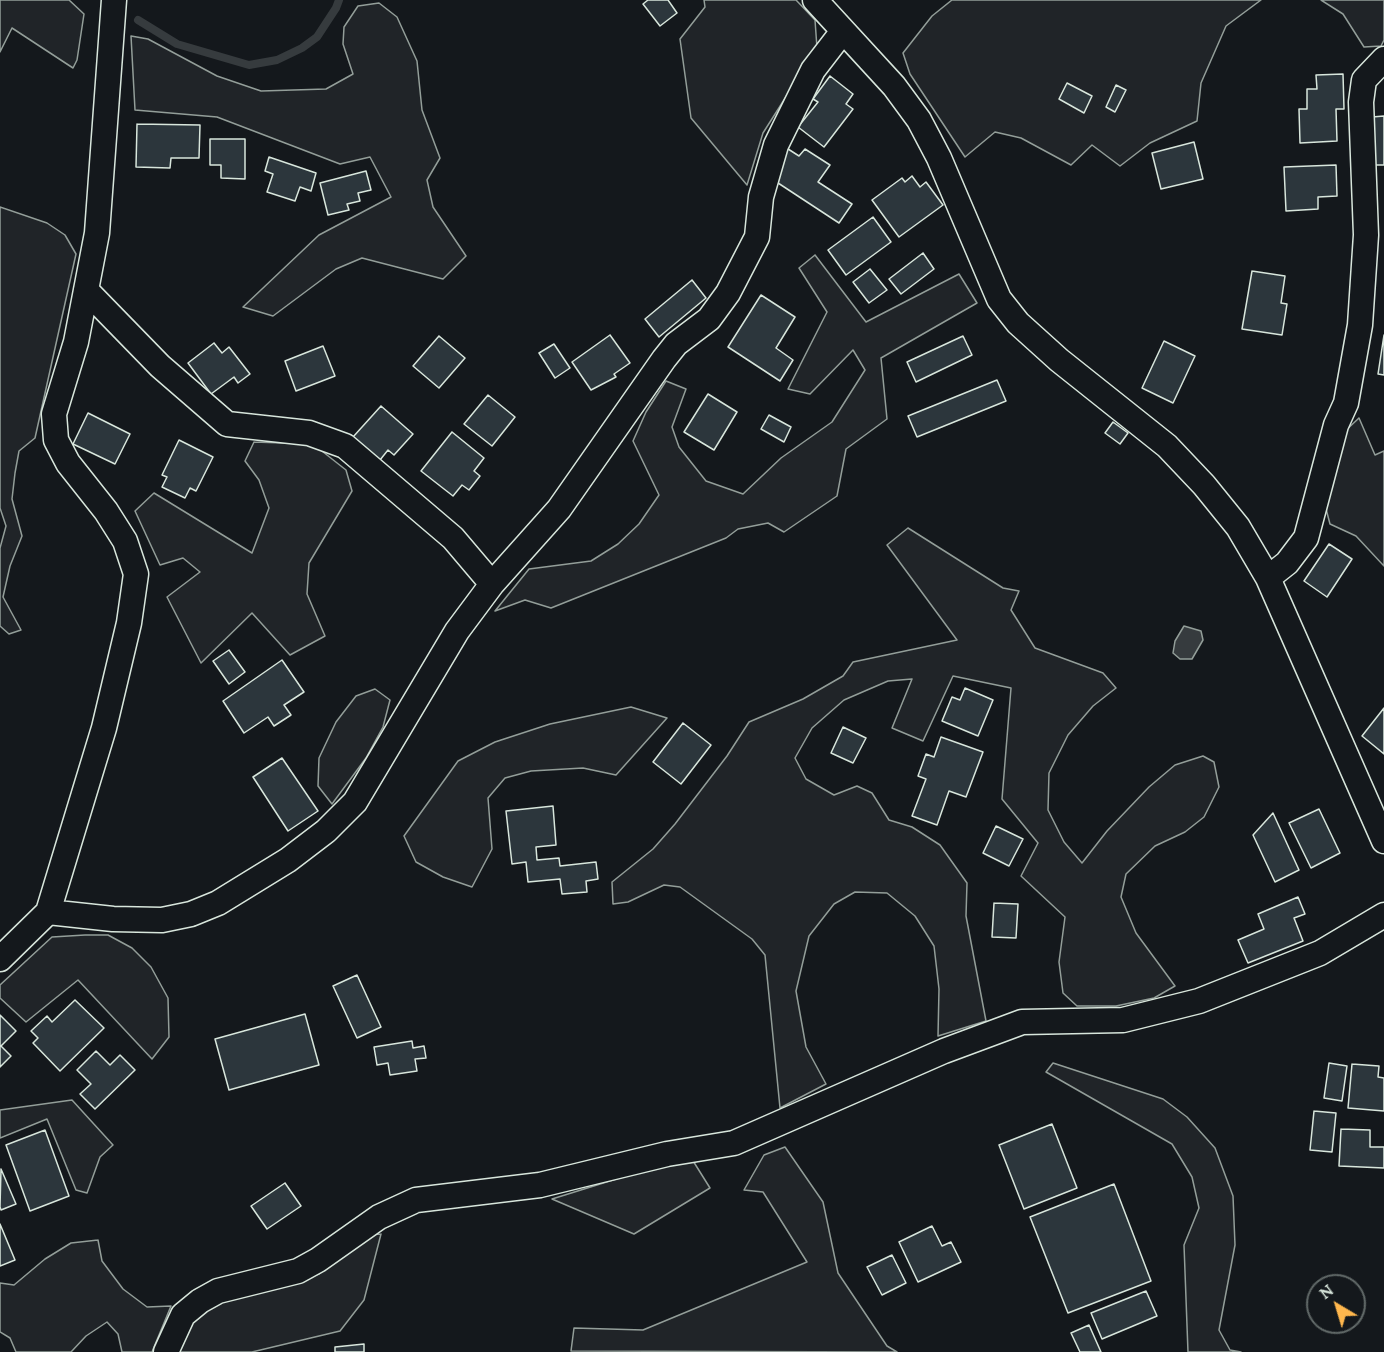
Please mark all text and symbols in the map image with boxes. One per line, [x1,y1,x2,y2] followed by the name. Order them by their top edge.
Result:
[1306,1274,1366,1334] north arrow
[1315,1280,1337,1303] text: N

